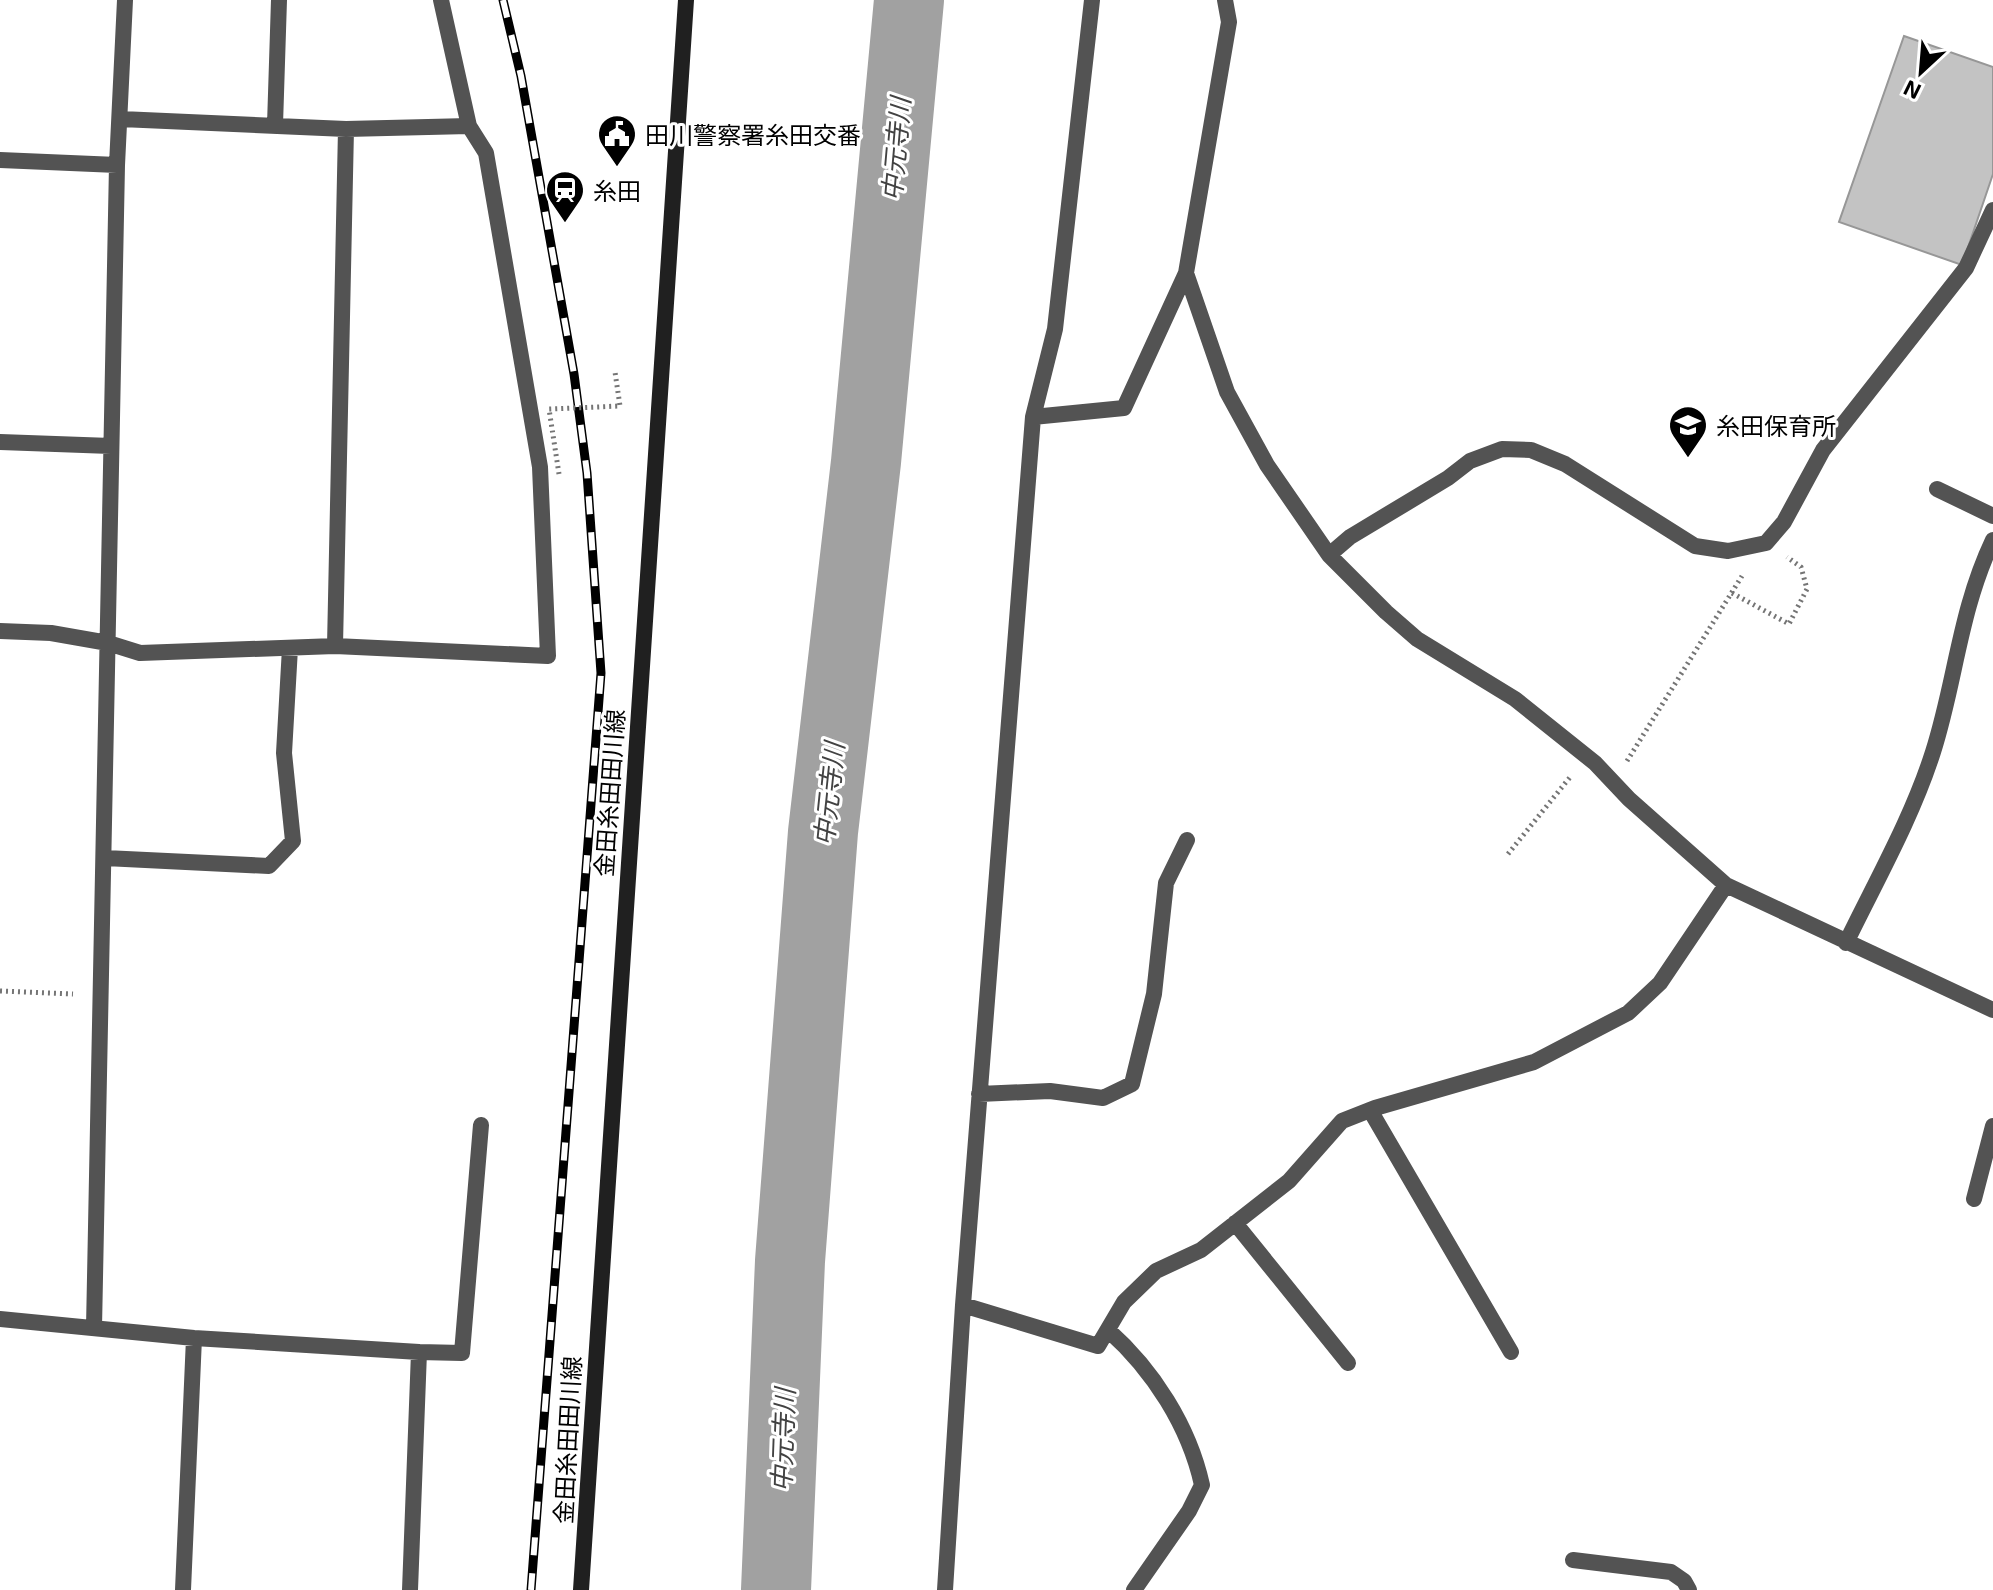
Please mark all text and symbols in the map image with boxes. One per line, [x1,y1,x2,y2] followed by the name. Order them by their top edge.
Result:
[1881,32,1961,112] north arrow
[1899,76,1925,106] text: N
[875,93,915,202] water label: 中元寺川
[596,113,638,168] public building icon: 田川警察署糸田交番
[645,120,861,149] place label: 田川警察署糸田交番
[544,169,586,224] station icon: 糸田
[593,176,641,205] place label: 糸田
[1667,404,1709,459] school or university icon: 糸田保育所
[1716,411,1836,440] place label: 糸田保育所
[589,708,629,878] street label: 金田糸田田川線
[807,738,849,847] water label: 中元寺川
[548,1355,586,1525] street label: 金田糸田田川線
[765,1385,799,1493] water label: 中元寺川

